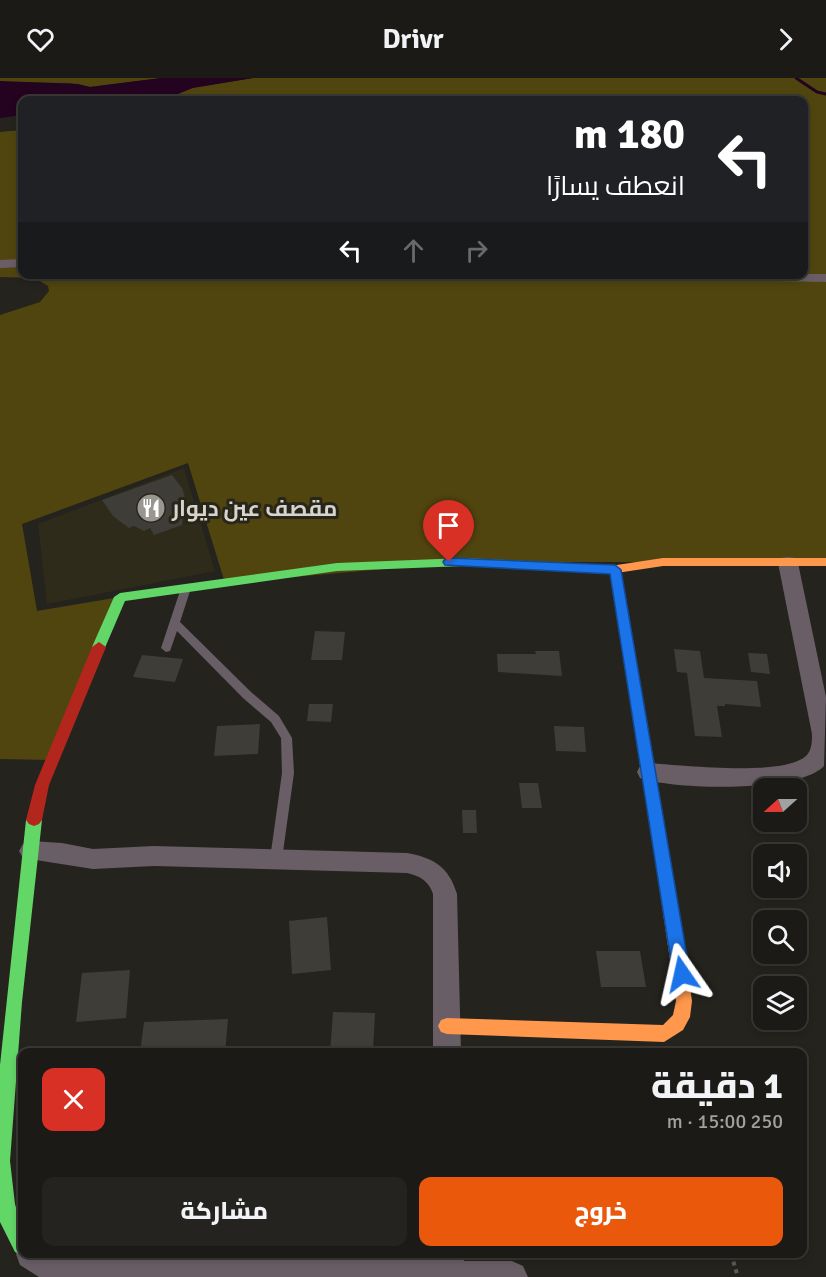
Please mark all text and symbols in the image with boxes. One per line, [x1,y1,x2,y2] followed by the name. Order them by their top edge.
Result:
[24,23,57,56] icon: heart
[383,23,443,56] text: Drivr
[769,23,802,56] icon: forward
[574,109,685,160] text: 180 m
[706,120,784,198] icon: left
[546,170,685,203] text: انعطف يسارًا
[334,234,367,267] icon: left
[397,234,430,267] icon: ahead
[460,234,493,267] icon: right
[135,492,167,524] restaurant icon: مقصف عين ديوار
[171,495,337,522] place label: مقصف عين ديوار
[423,500,474,562] pin
[432,509,465,542] icon: arrive
[753,778,807,832] north arrow
[753,778,807,1030] map controls
[753,844,807,898] button: sound
[753,910,807,964] button: search
[650,942,714,1006] position arrow
[753,976,807,1030] button: layers
[651,1064,783,1109] text: 1 دقيقة
[42,1068,105,1131] button: close
[667,1109,783,1134] text: 250 m · 15:00
[42,1177,407,1246] button: مشاركة
[419,1177,783,1246] button: خروج

